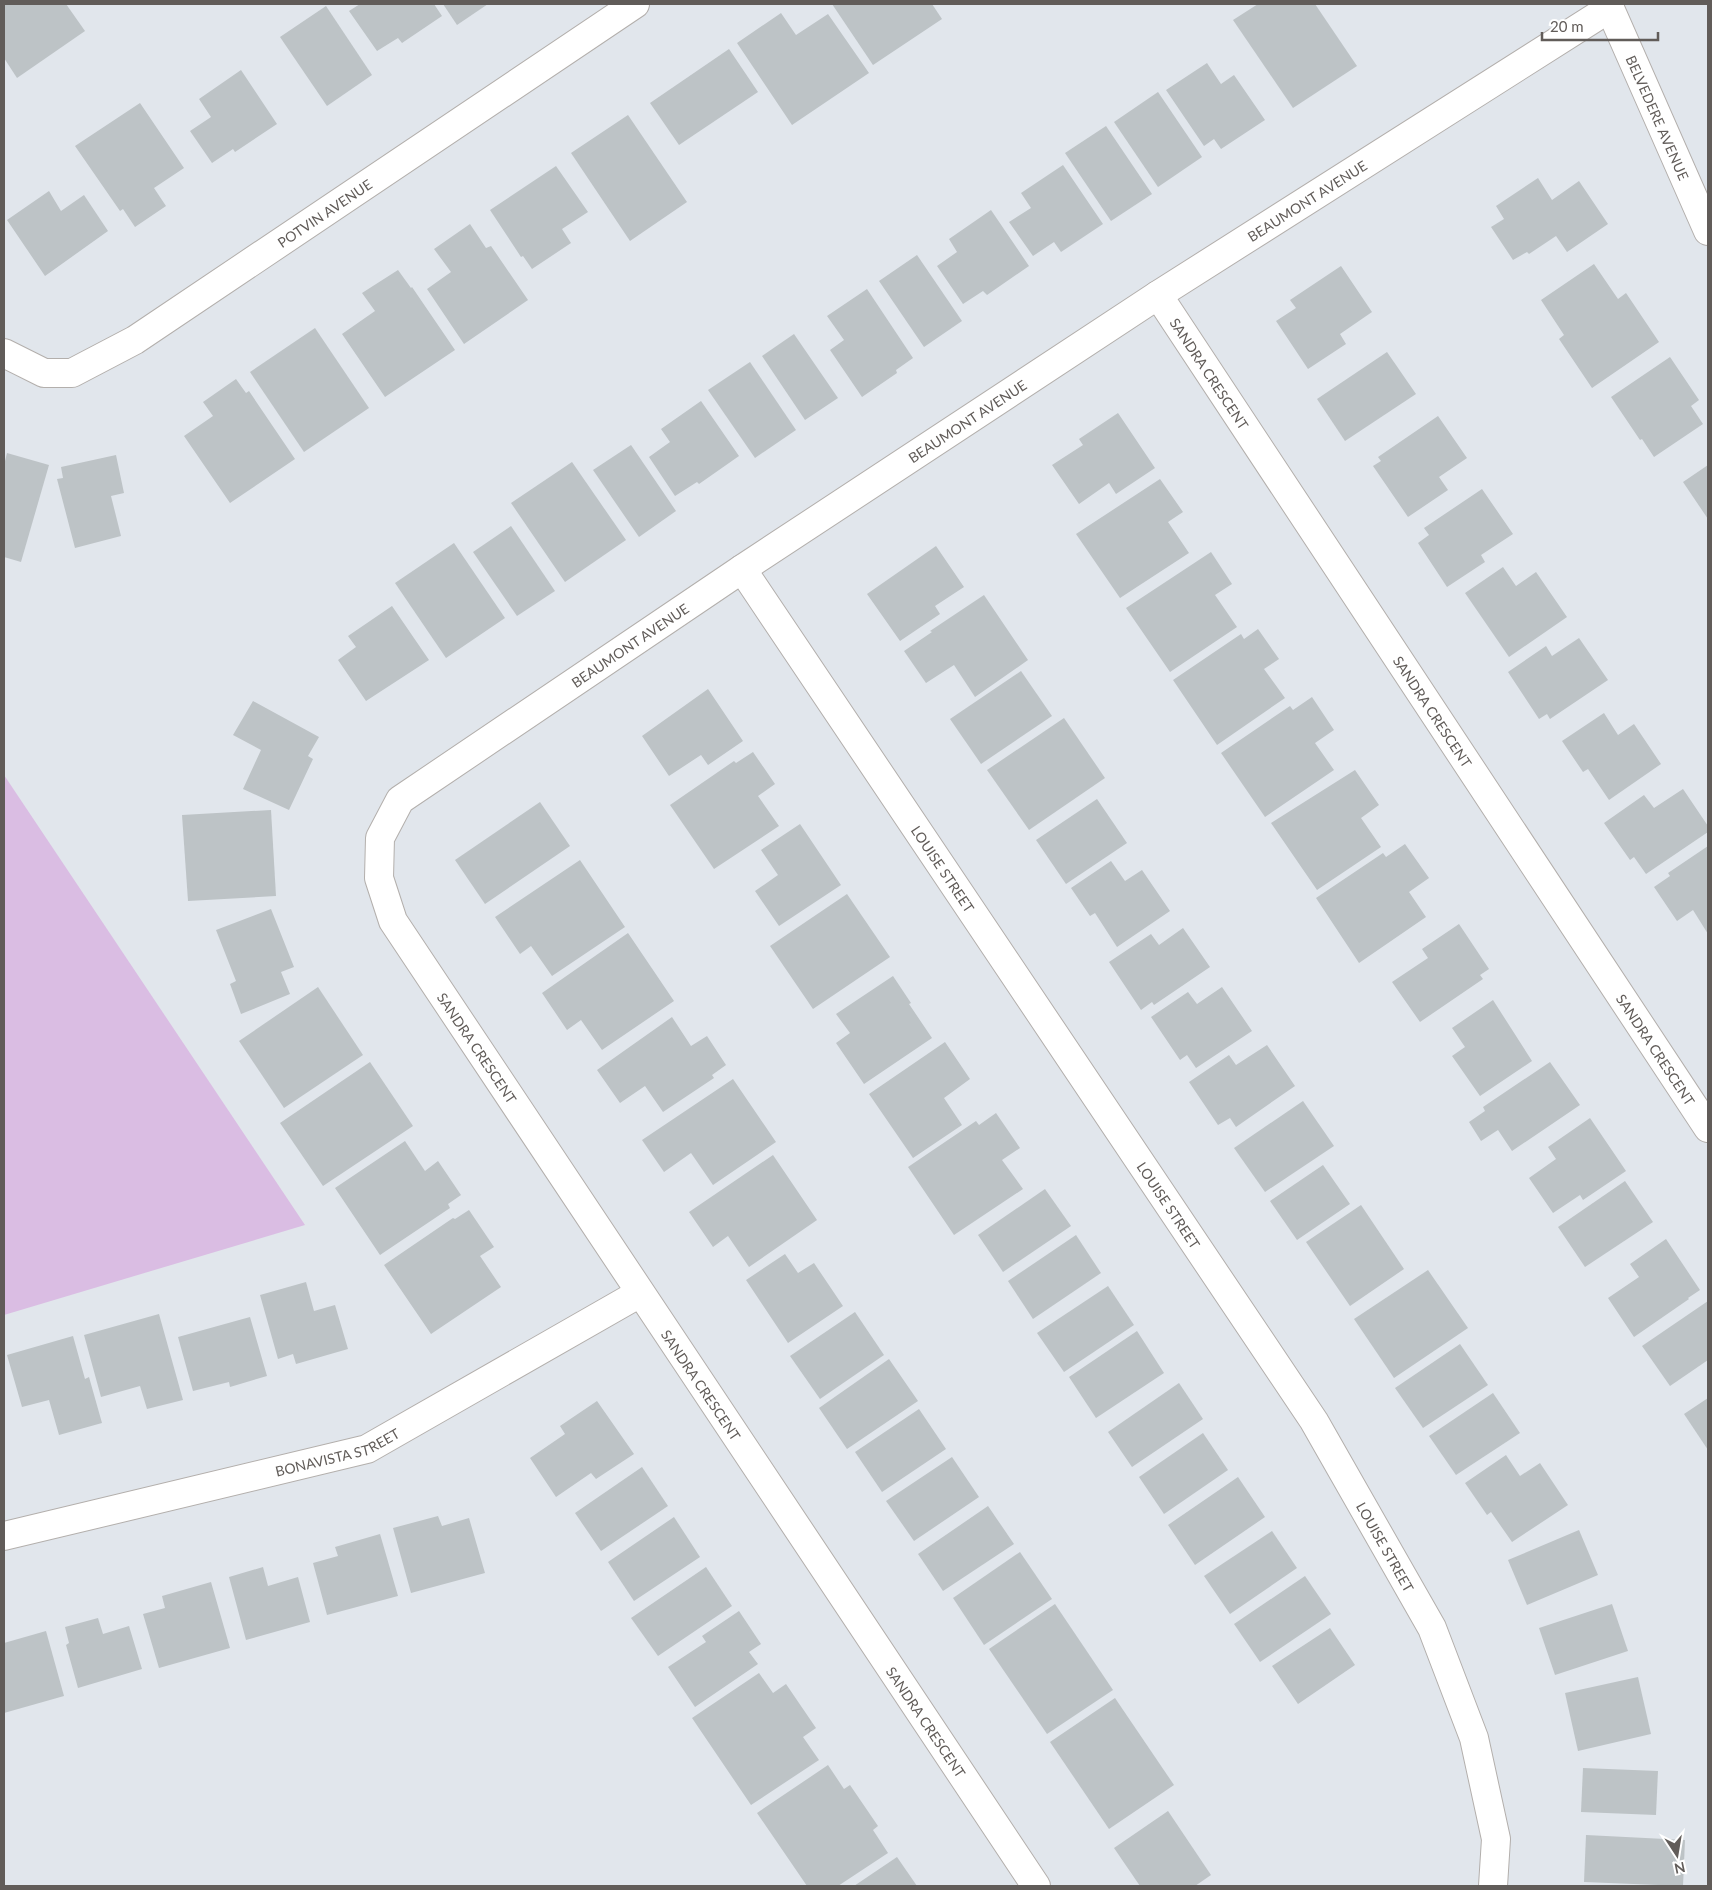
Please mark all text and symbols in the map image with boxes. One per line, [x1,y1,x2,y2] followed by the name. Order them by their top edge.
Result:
[1542,10,1658,42] scale bar
[1550,17,1584,35] text: 20 m
[1623,52,1693,183] street label: BELVEDERE AVENUE
[1244,156,1370,245] street label: BEAUMONT AVENUE
[274,175,375,251] street label: POTVIN AVENUE
[1167,315,1253,433] street label: SANDRA CRESCENT
[905,376,1029,466] street label: BEAUMONT AVENUE
[568,599,692,691] street label: BEAUMONT AVENUE
[1390,653,1476,771] street label: SANDRA CRESCENT
[908,822,979,916] street label: LOUISE STREET
[434,989,521,1107] street label: SANDRA CRESCENT
[1613,990,1699,1109] street label: SANDRA CRESCENT
[1134,1158,1204,1252] street label: LOUISE STREET
[658,1326,745,1444] street label: SANDRA CRESCENT
[273,1424,403,1479] street label: BONAVISTA STREET
[1353,1499,1418,1595] street label: LOUISE STREET
[883,1663,970,1781] street label: SANDRA CRESCENT
[1652,1830,1702,1880] north arrow
[1673,1859,1687,1878] text: N

